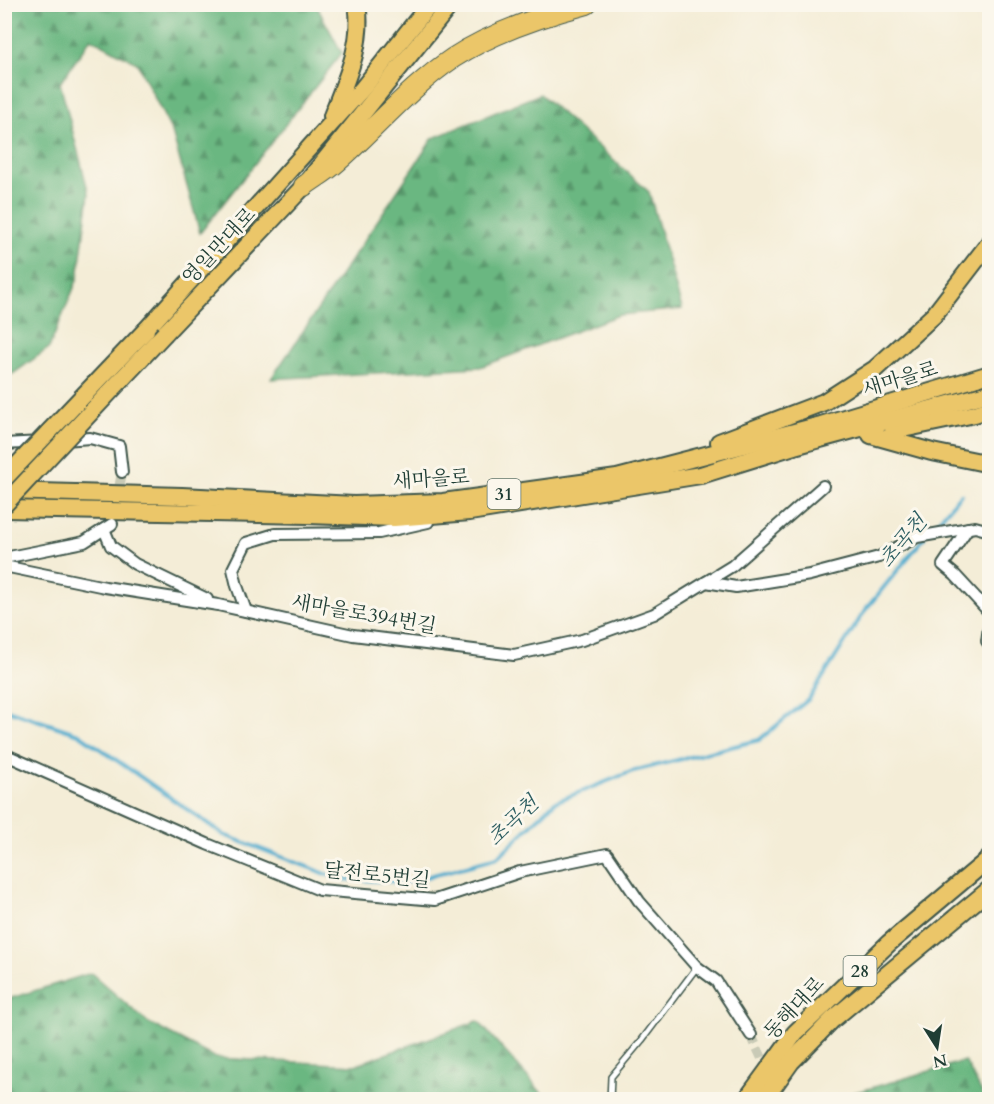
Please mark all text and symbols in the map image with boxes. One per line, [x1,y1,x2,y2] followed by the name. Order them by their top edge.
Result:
[176,201,262,291] street label: 영일만대로
[859,355,941,403] street label: 새마을로
[392,463,470,495] street label: 새마을로
[488,479,520,509] road number: 31
[872,507,935,574] water label: 초곡천
[289,588,439,640] street label: 새마을로394번길
[481,788,546,852] water label: 초곡천
[322,856,432,894] street label: 달전로5번길
[844,956,876,986] road number: 28
[758,971,830,1045] street label: 동해대로
[907,1017,967,1077] north arrow
[931,1048,949,1073] text: N

